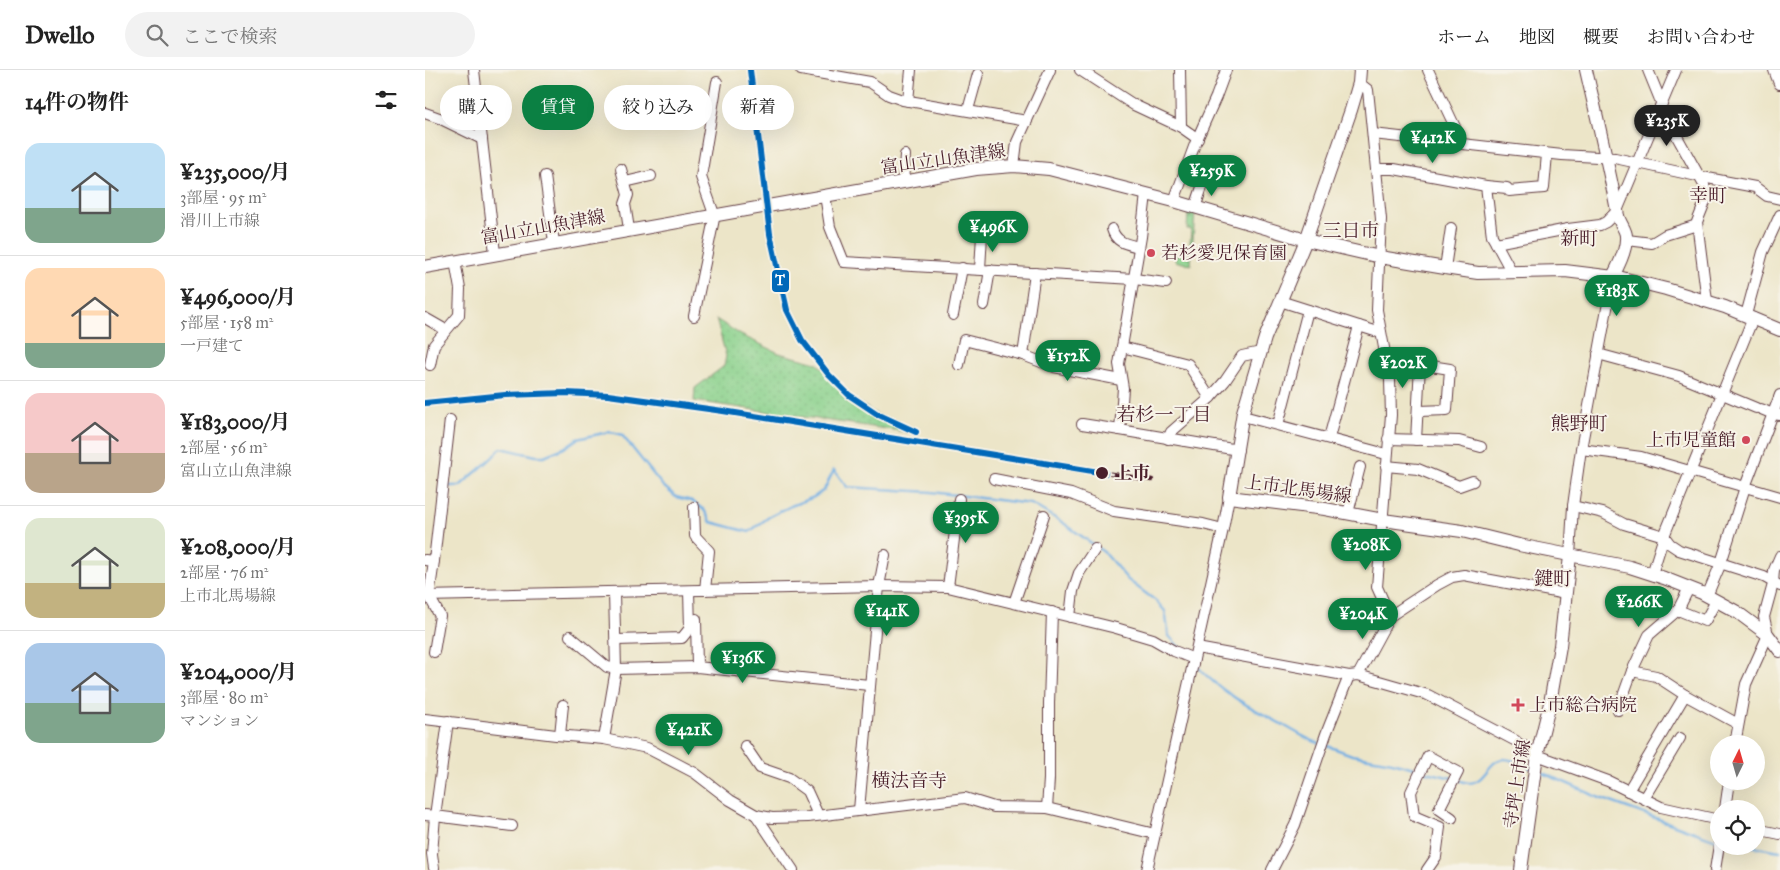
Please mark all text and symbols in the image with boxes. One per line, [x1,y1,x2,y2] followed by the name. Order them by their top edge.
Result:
[125,12,475,57] search box
[25,20,95,50] text: Dwello
[143,21,171,49] icon: search
[183,25,278,48] text: ここで検索
[1437,26,1491,48] text: ホーム
[1519,26,1555,48] text: 地図
[1583,26,1619,48] text: 概要
[1647,26,1755,48] text: お問い合わせ
[440,85,512,130] chip: 購入
[522,85,594,130] chip: 賃貸
[604,85,712,130] chip: 絞り込み
[722,85,794,130] chip: 新着
[372,86,400,114] icon: filters
[25,89,129,115] text: 14件の物件
[1632,104,1702,147] pin: ¥235K
[1645,111,1689,130] text: ¥235K
[1398,122,1468,164] pin: ¥412K
[1411,128,1455,147] text: ¥412K
[879,139,1007,179] street label: 富山立山魚津線
[1177,154,1247,197] pin: ¥259K
[180,159,291,185] text: ¥235,000/月
[1189,161,1235,180] text: ¥259K
[65,163,125,223] icon: home
[1689,184,1727,207] district label: 幸町
[180,188,266,207] text: 3部屋 · 95 m²
[479,205,607,249] street label: 富山立山魚津線
[958,210,1028,253] pin: ¥496K
[180,211,260,230] text: 滑川上市線
[969,217,1017,236] text: ¥496K
[1322,219,1380,242] district label: 三日市
[1560,227,1598,250] district label: 新町
[1161,242,1287,264] place label: 若杉愛児保育園
[1145,247,1157,259] marker: 若杉愛児保育園
[771,269,790,293] line badge: T
[774,272,785,289] text: T
[1582,274,1652,317] pin: ¥183K
[1595,281,1639,300] text: ¥183K
[180,284,296,310] text: ¥496,000/月
[65,288,125,348] icon: home
[180,313,274,332] text: 5部屋 · 158 m²
[180,336,244,355] text: 一戸建て
[1033,340,1103,382] pin: ¥152K
[1046,346,1090,365] text: ¥152K
[1368,346,1438,389] pin: ¥202K
[1380,353,1426,372] text: ¥202K
[1116,403,1212,426] district label: 若杉一丁目
[180,409,290,435] text: ¥183,000/月
[1550,412,1608,435] district label: 熊野町
[65,413,125,473] icon: home
[1646,429,1736,451] place label: 上市児童館
[1740,434,1752,446] marker: 上市児童館
[180,438,267,457] text: 2部屋 · 56 m²
[180,461,292,480] text: 富山立山魚津線
[1114,462,1150,484] place label: 上市
[1094,465,1110,481] marker: 上市
[1243,471,1353,507] street label: 上市北馬場線
[931,502,1001,544] pin: ¥395K
[944,508,988,527] text: ¥395K
[1331,528,1401,571] pin: ¥208K
[180,534,296,560] text: ¥208,000/月
[1342,535,1390,554] text: ¥208K
[65,538,125,598] icon: home
[180,563,269,582] text: 2部屋 · 76 m²
[1534,567,1572,590] district label: 鍵町
[180,586,276,605] text: 上市北馬場線
[1604,586,1674,628] pin: ¥266K
[1616,592,1662,611] text: ¥266K
[852,594,922,637] pin: ¥141K
[1328,598,1398,640] pin: ¥204K
[865,601,909,620] text: ¥141K
[1339,604,1387,623] text: ¥204K
[708,642,778,684] pin: ¥136K
[722,648,764,667] text: ¥136K
[180,659,297,685] text: ¥204,000/月
[65,663,125,723] icon: home
[180,688,268,707] text: 3部屋 · 80 m²
[1529,694,1637,716] place label: 上市総合病院
[1511,698,1525,712] marker: 上市総合病院
[180,711,259,730] text: マンション
[654,714,724,756] pin: ¥421K
[667,720,711,739] text: ¥421K
[1710,735,1765,790] north arrow
[1710,735,1765,855] map controls
[1499,738,1535,830] street label: 寺坪上市線
[871,769,947,792] district label: 横法音寺
[1710,800,1765,855] button: locate

